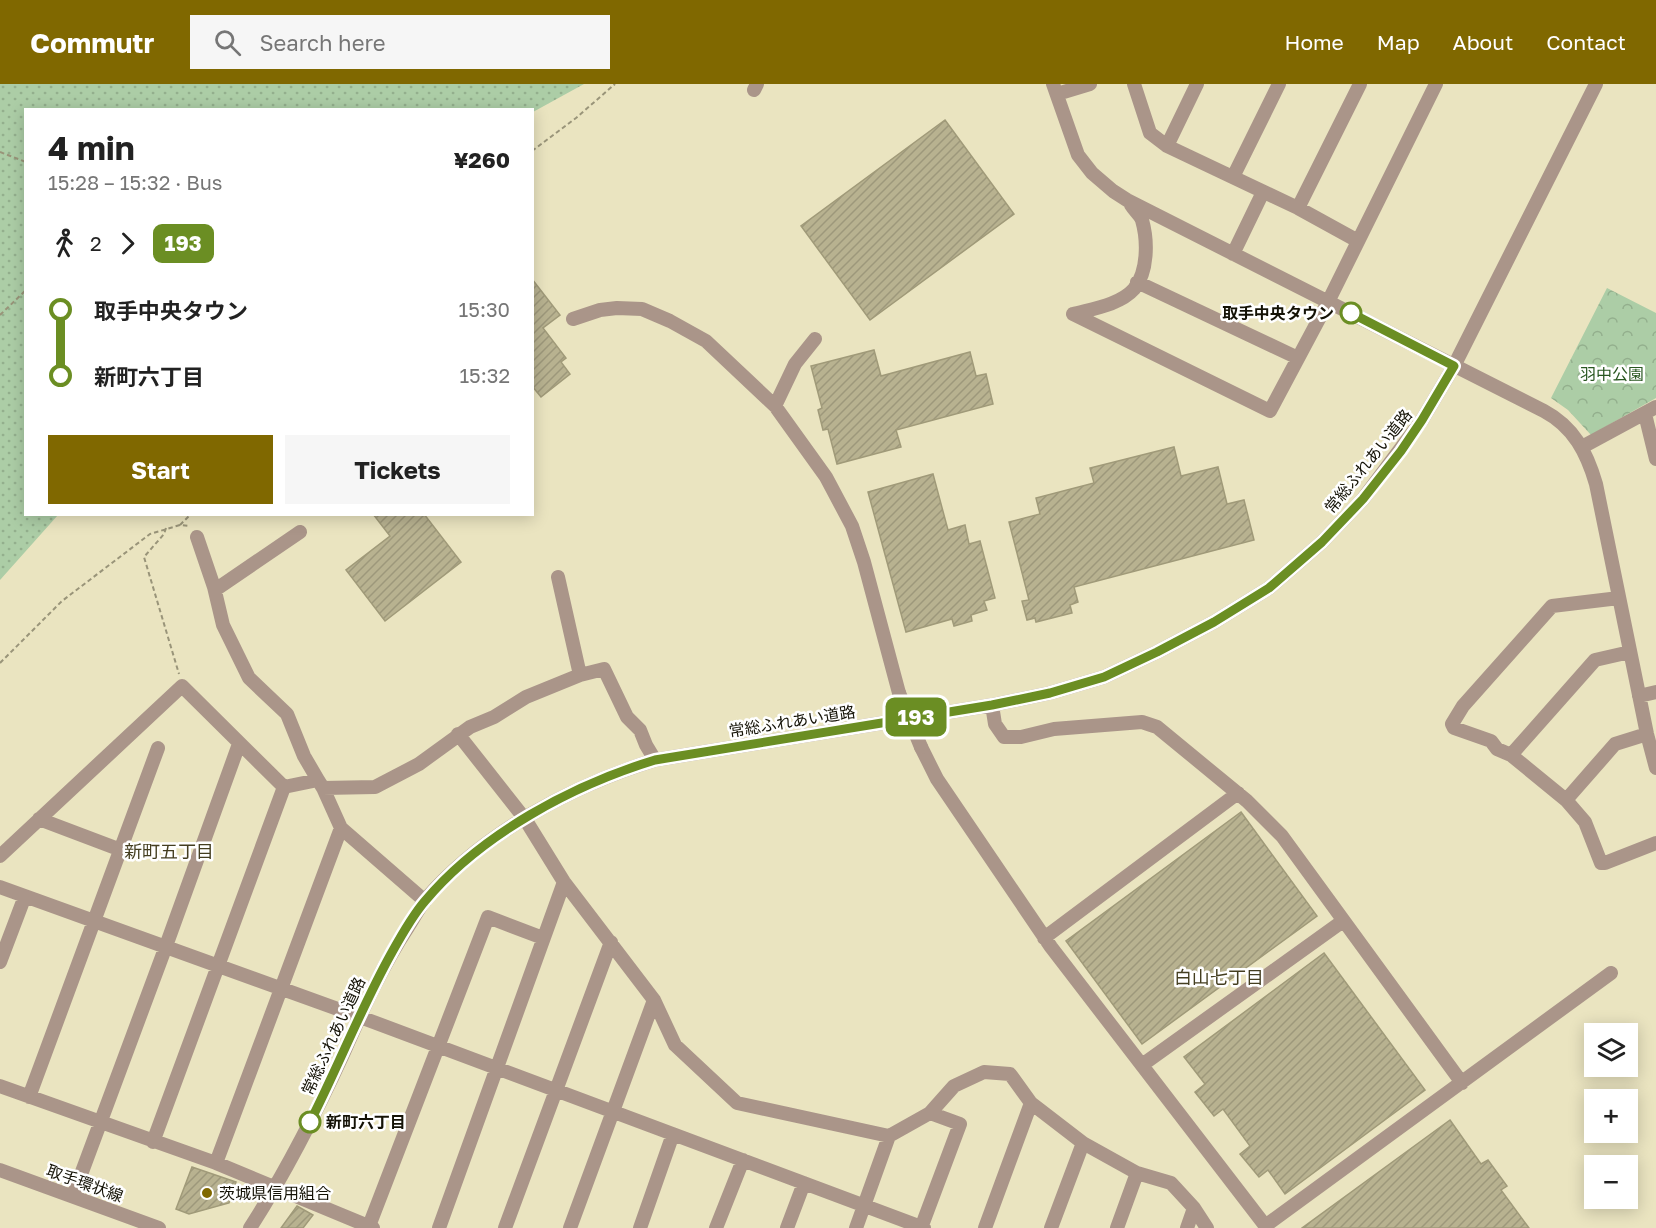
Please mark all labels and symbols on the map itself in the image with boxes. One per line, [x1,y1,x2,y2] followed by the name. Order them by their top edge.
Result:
[1340,302,1362,324] marker: 取手中央タウン
[1222,303,1334,323] place label: 取手中央タウン
[1580,364,1644,384] park label: 羽中公園
[1320,405,1416,517] street label: 常総ふれあい道路
[882,698,950,736] line badge: 193
[727,701,857,741] street label: 常総ふれあい道路
[124,840,214,862] district label: 新町五丁目
[1174,966,1264,988] district label: 白山七丁目
[297,974,369,1098] street label: 常総ふれあい道路
[299,1111,321,1133] marker: 新町六丁目
[326,1112,406,1132] place label: 新町六丁目
[44,1160,126,1206] street label: 取手環状線
[219,1183,331,1203] place label: 茨城県信用組合
[200,1186,214,1200] marker: 茨城県信用組合

